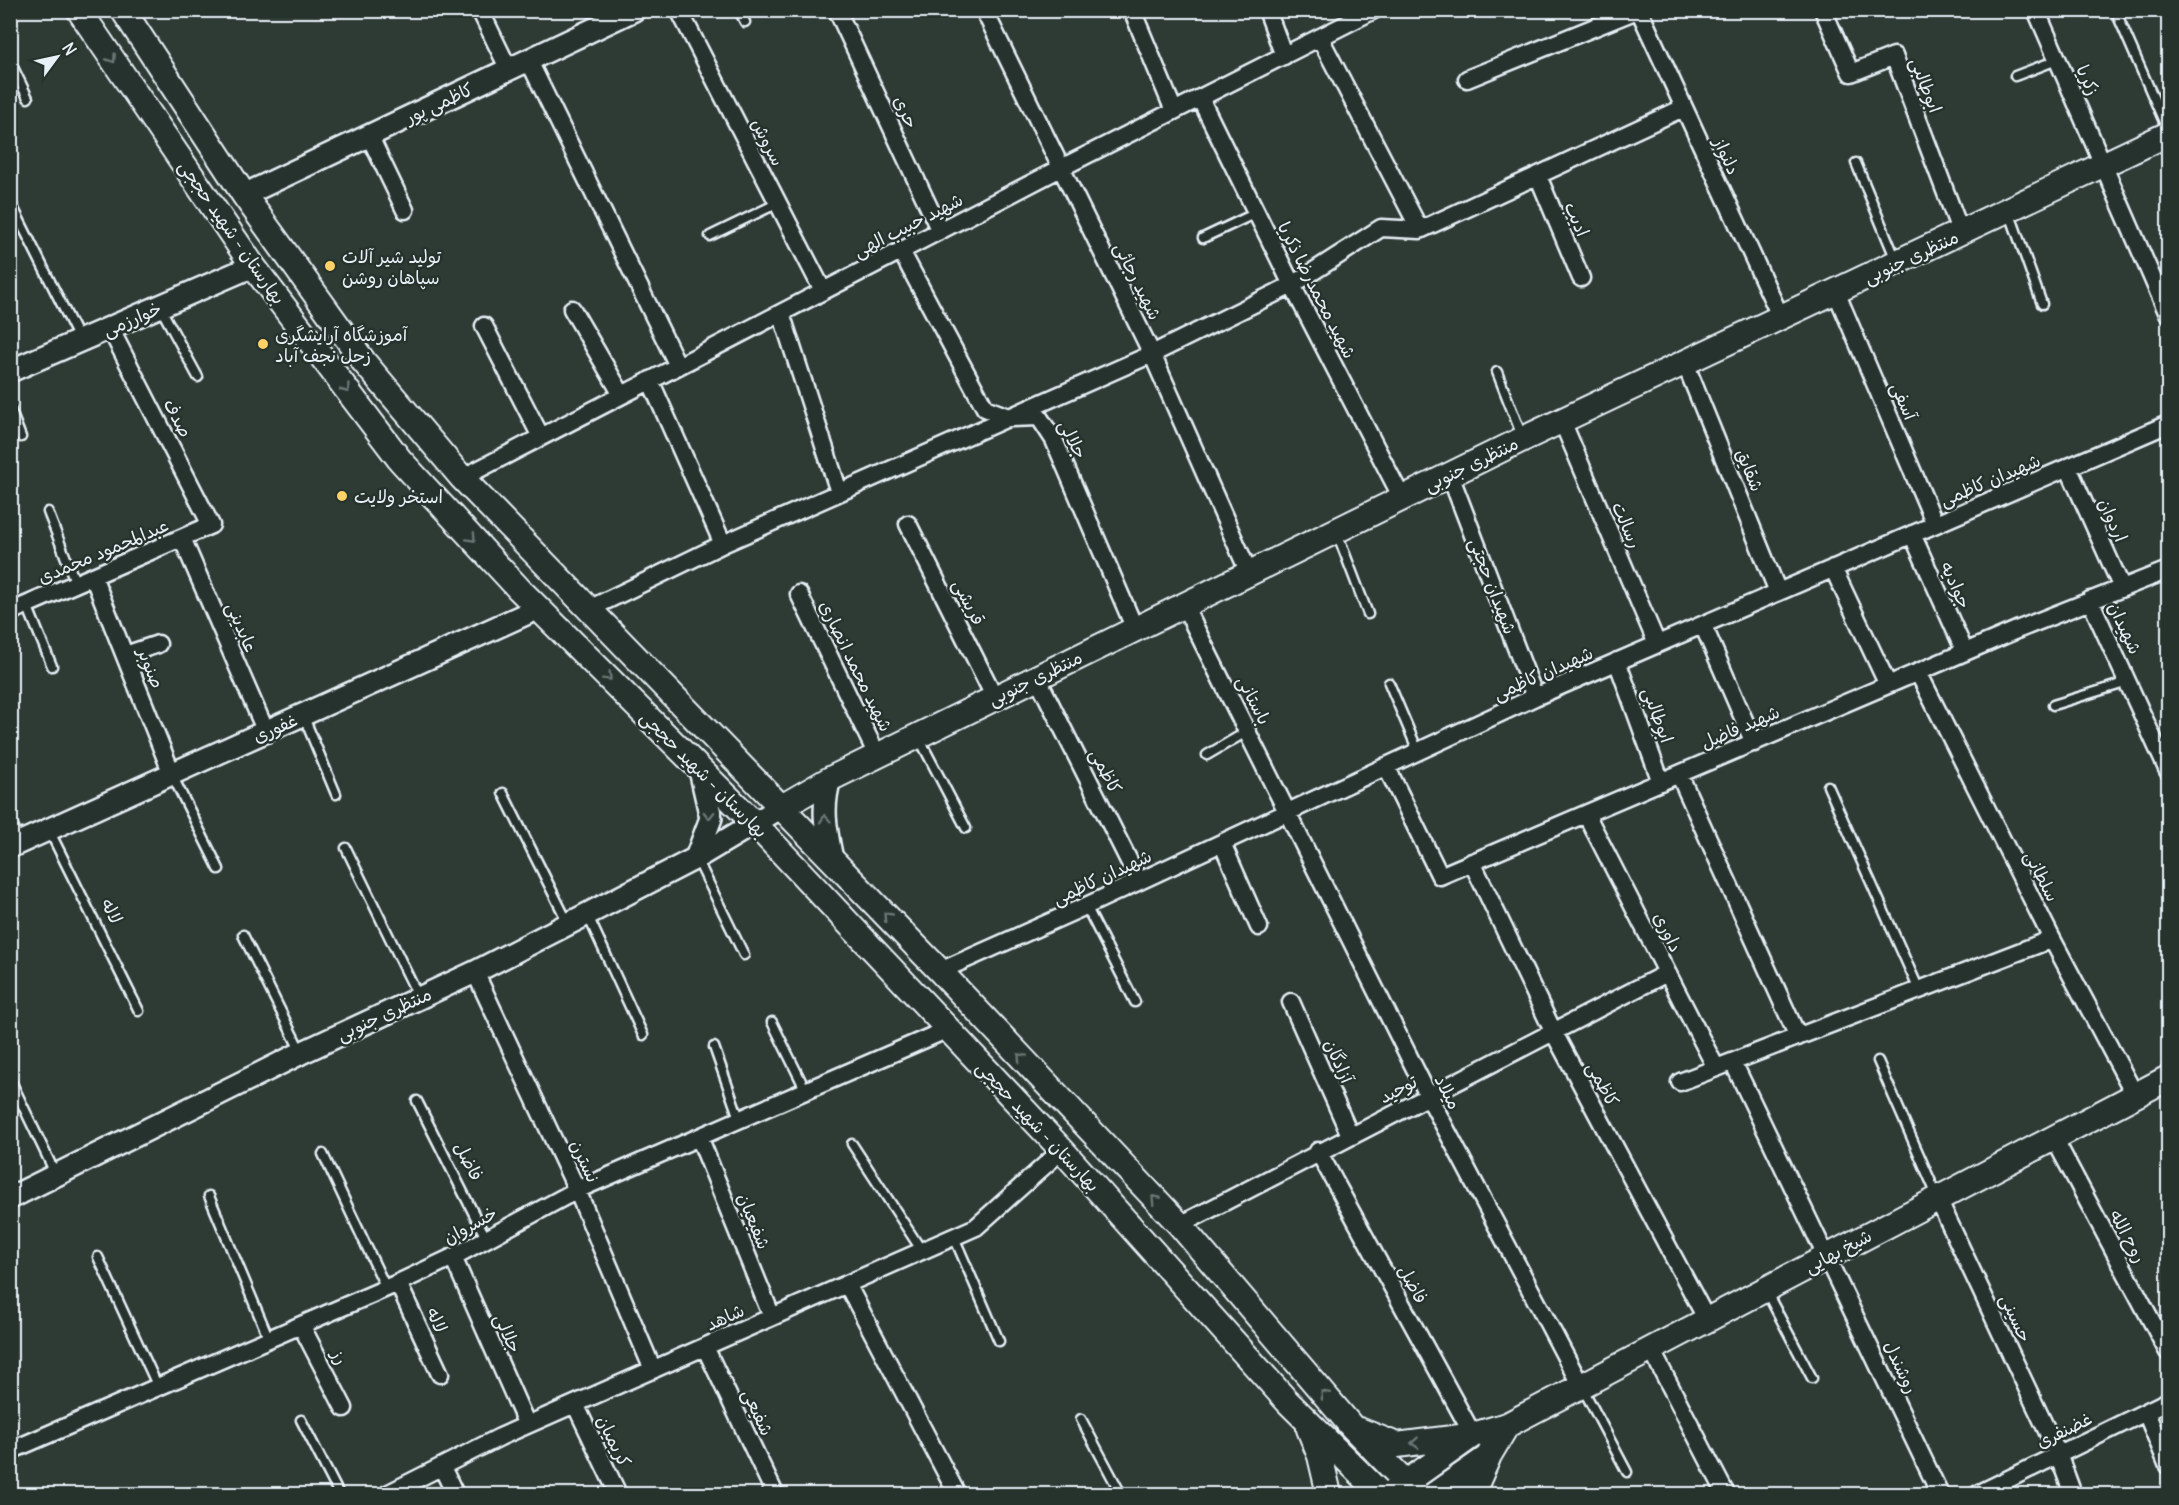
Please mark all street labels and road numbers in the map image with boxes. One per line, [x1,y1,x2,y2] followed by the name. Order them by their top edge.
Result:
[1905,54,1947,116] street label: ابوطالبی
[2071,61,2105,99] street label: زکریا
[400,77,477,130] street label: کاظمی پور
[889,92,923,132] street label: حری
[746,114,790,170] street label: سروش
[1707,132,1746,179] street label: دلنواز
[174,155,290,309] street label: بهارستان - شهید حججی
[849,188,967,262] street label: شهید حبیب الهی
[1559,198,1595,240] street label: ادیب
[1273,218,1361,362] street label: شهید محمدرضا ذکریا
[1860,225,1963,290] street label: منتظری جنوبی
[1109,238,1167,324] street label: شهید رجائی
[99,296,165,342] street label: خوارزمی
[1886,379,1923,425] street label: آسفی
[159,395,197,441] street label: صدف
[1053,416,1093,462] street label: جلالی
[1420,431,1522,498] street label: منتظری جنوبی
[1731,445,1769,495] street label: شقایق
[1936,449,2044,511] street label: شهیدان کاظمی
[2093,495,2133,545] street label: اردوان
[1607,498,1647,552] street label: رسالت
[34,513,172,589] street label: عبدالمحمود محمدی
[1464,535,1522,637] street label: شهیدان حجتی
[1936,558,1976,612] street label: جوادیه
[948,575,990,629] street label: قریشی
[814,597,898,735] street label: شهید محمد انصاری
[221,598,263,656] street label: عابدینی
[2103,598,2147,658] street label: شهیدان
[1490,641,1596,705] street label: شهیدان کاظمی
[131,643,169,692] street label: صنوبر
[984,645,1086,712] street label: منتظری جنوبی
[1232,672,1276,728] street label: باستانی
[1637,684,1679,746] street label: ابوطالبی
[1697,700,1783,754] street label: شهید فاضل
[635,705,773,843] street label: بهارستان - شهید حججی
[249,708,301,748] street label: غفوری
[1085,744,1127,798] street label: کاظمی
[1049,844,1155,910] street label: شهیدان کاظمی
[2019,847,2065,905] street label: سلطانی
[96,895,128,927] street label: لاله
[1648,908,1688,956] street label: داوری
[333,982,436,1047] street label: منتظری جنوبی
[1319,1035,1359,1088] street label: آزادگان
[971,1056,1105,1196] street label: بهارستان - شهید حججی
[1582,1058,1624,1111] street label: کاظمی
[1375,1069,1422,1108] street label: توحید
[1430,1071,1466,1113] street label: میلاد
[565,1136,605,1186] street label: نسترن
[450,1138,488,1184] street label: فاضل
[732,1190,776,1252] street label: شفیعیان
[439,1201,501,1249] street label: خسروان
[2104,1205,2152,1267] street label: روح الله
[1800,1224,1876,1279] street label: شیخ بهایی
[1393,1261,1433,1307] street label: فاضل
[1995,1290,2037,1346] street label: حسینی
[702,1298,748,1336] street label: شاهد
[421,1304,453,1336] street label: لاله
[489,1310,527,1356] street label: جلالی
[1879,1337,1923,1397] street label: روشندل
[326,1344,353,1368] street label: رز
[737,1385,779,1439] street label: شفیعی
[2032,1407,2096,1453] street label: غضنفری
[592,1411,636,1471] street label: کریمیان

